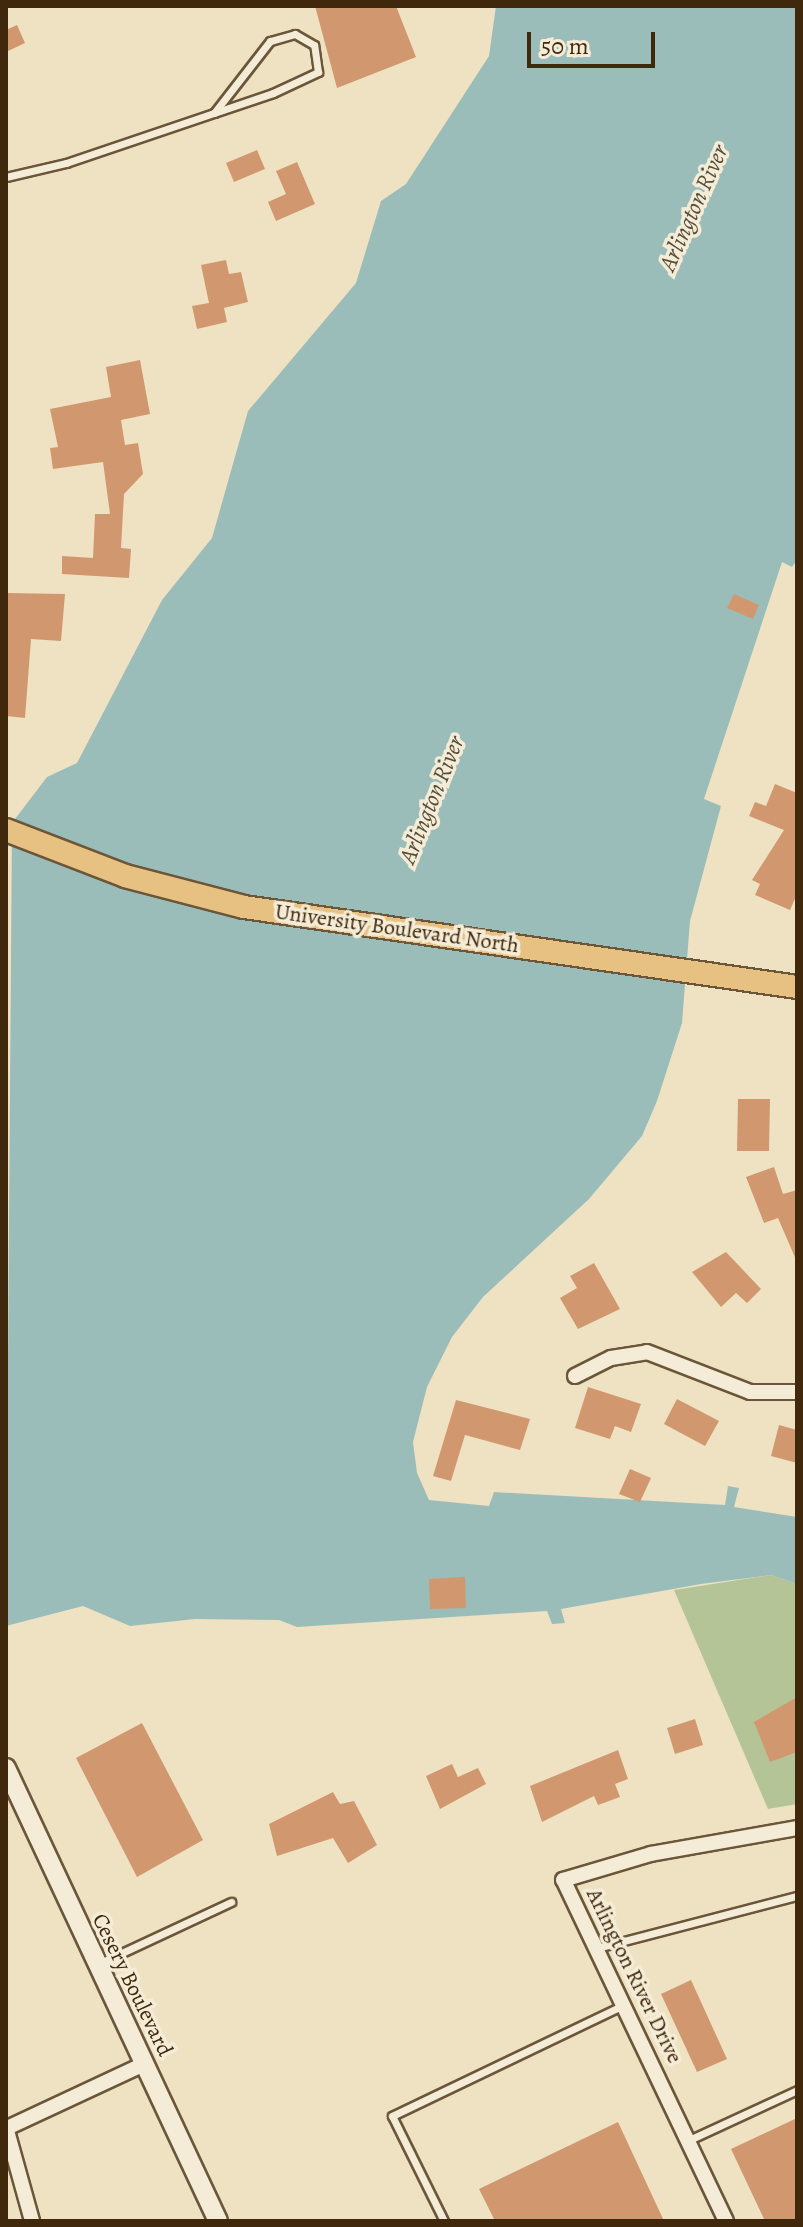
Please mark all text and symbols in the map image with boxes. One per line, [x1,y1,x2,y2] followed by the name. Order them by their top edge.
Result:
[531,16,659,66] scale bar
[541,30,589,62] text: 50 m
[653,140,735,276] water label: Arlington River
[393,732,471,868] water label: Arlington River
[273,899,521,959] street label: University Boulevard North
[580,1884,688,2068] street label: Arlington River Drive
[86,1909,178,2061] street label: Cesery Boulevard

